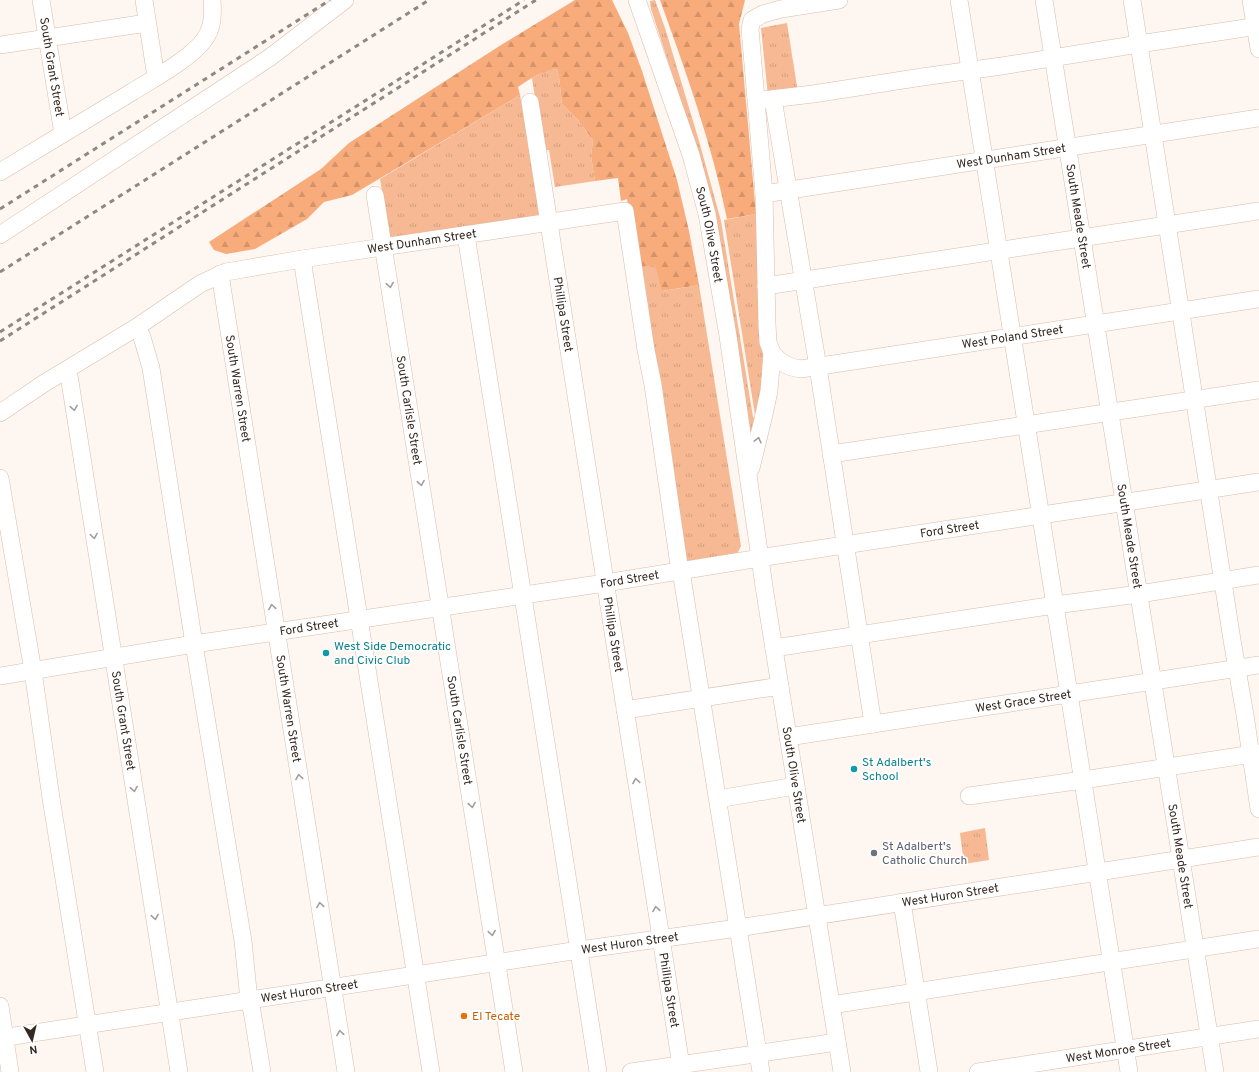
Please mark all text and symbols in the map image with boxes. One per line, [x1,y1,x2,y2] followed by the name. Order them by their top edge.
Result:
[35,16,67,118] street label: South Grant Street
[956,141,1067,173] street label: West Dunham Street
[1061,163,1094,270] street label: South Meade Street
[691,185,726,284] street label: South Olive Street
[366,226,478,258] street label: West Dunham Street
[549,276,576,353] street label: Phillipa Street
[385,282,393,288] one-way arrow
[961,322,1065,353] street label: West Poland Street
[221,334,253,444] street label: South Warren Street
[392,355,425,466] street label: South Carlisle Street
[69,404,78,411] one-way arrow
[753,437,761,443] one-way arrow
[416,480,425,486] one-way arrow
[1112,483,1145,590] street label: South Meade Street
[919,518,980,542] street label: Ford Street
[89,533,98,539] one-way arrow
[599,567,660,593] street label: Ford Street
[599,596,626,673] street label: Phillipa Street
[269,604,277,610] one-way arrow
[279,616,340,640] street label: Ford Street
[334,639,451,669] place label: West Side Democratic and Civic Club
[321,648,331,658] marker: West Side Democratic and Civic Club
[271,654,304,764] street label: South Warren Street
[107,670,138,772] street label: South Grant Street
[442,675,475,786] street label: South Carlisle Street
[974,687,1072,717] street label: West Grace Street
[778,726,809,825] street label: South Olive Street
[862,755,931,785] place label: St Adalbert's School
[849,764,859,774] marker: St Adalbert's School
[296,774,304,780] one-way arrow
[632,777,641,784] one-way arrow
[129,786,138,792] one-way arrow
[467,802,476,808] one-way arrow
[1163,803,1196,910] street label: South Meade Street
[882,839,967,869] place label: St Adalbert's Catholic Church
[869,848,879,858] marker: St Adalbert's Catholic Church
[901,881,1000,911] street label: West Huron Street
[316,902,325,908] one-way arrow
[652,906,661,912] one-way arrow
[150,914,159,920] one-way arrow
[580,929,680,959] street label: West Huron Street
[487,930,496,936] one-way arrow
[654,952,682,1029] street label: Phillipa Street
[260,977,359,1007] street label: West Huron Street
[472,1009,520,1025] place label: El Tecate
[459,1011,469,1021] marker: El Tecate
[12,1020,52,1060] north arrow
[336,1030,345,1037] one-way arrow
[1065,1036,1172,1067] street label: West Monroe Street
[28,1041,38,1056] text: N

